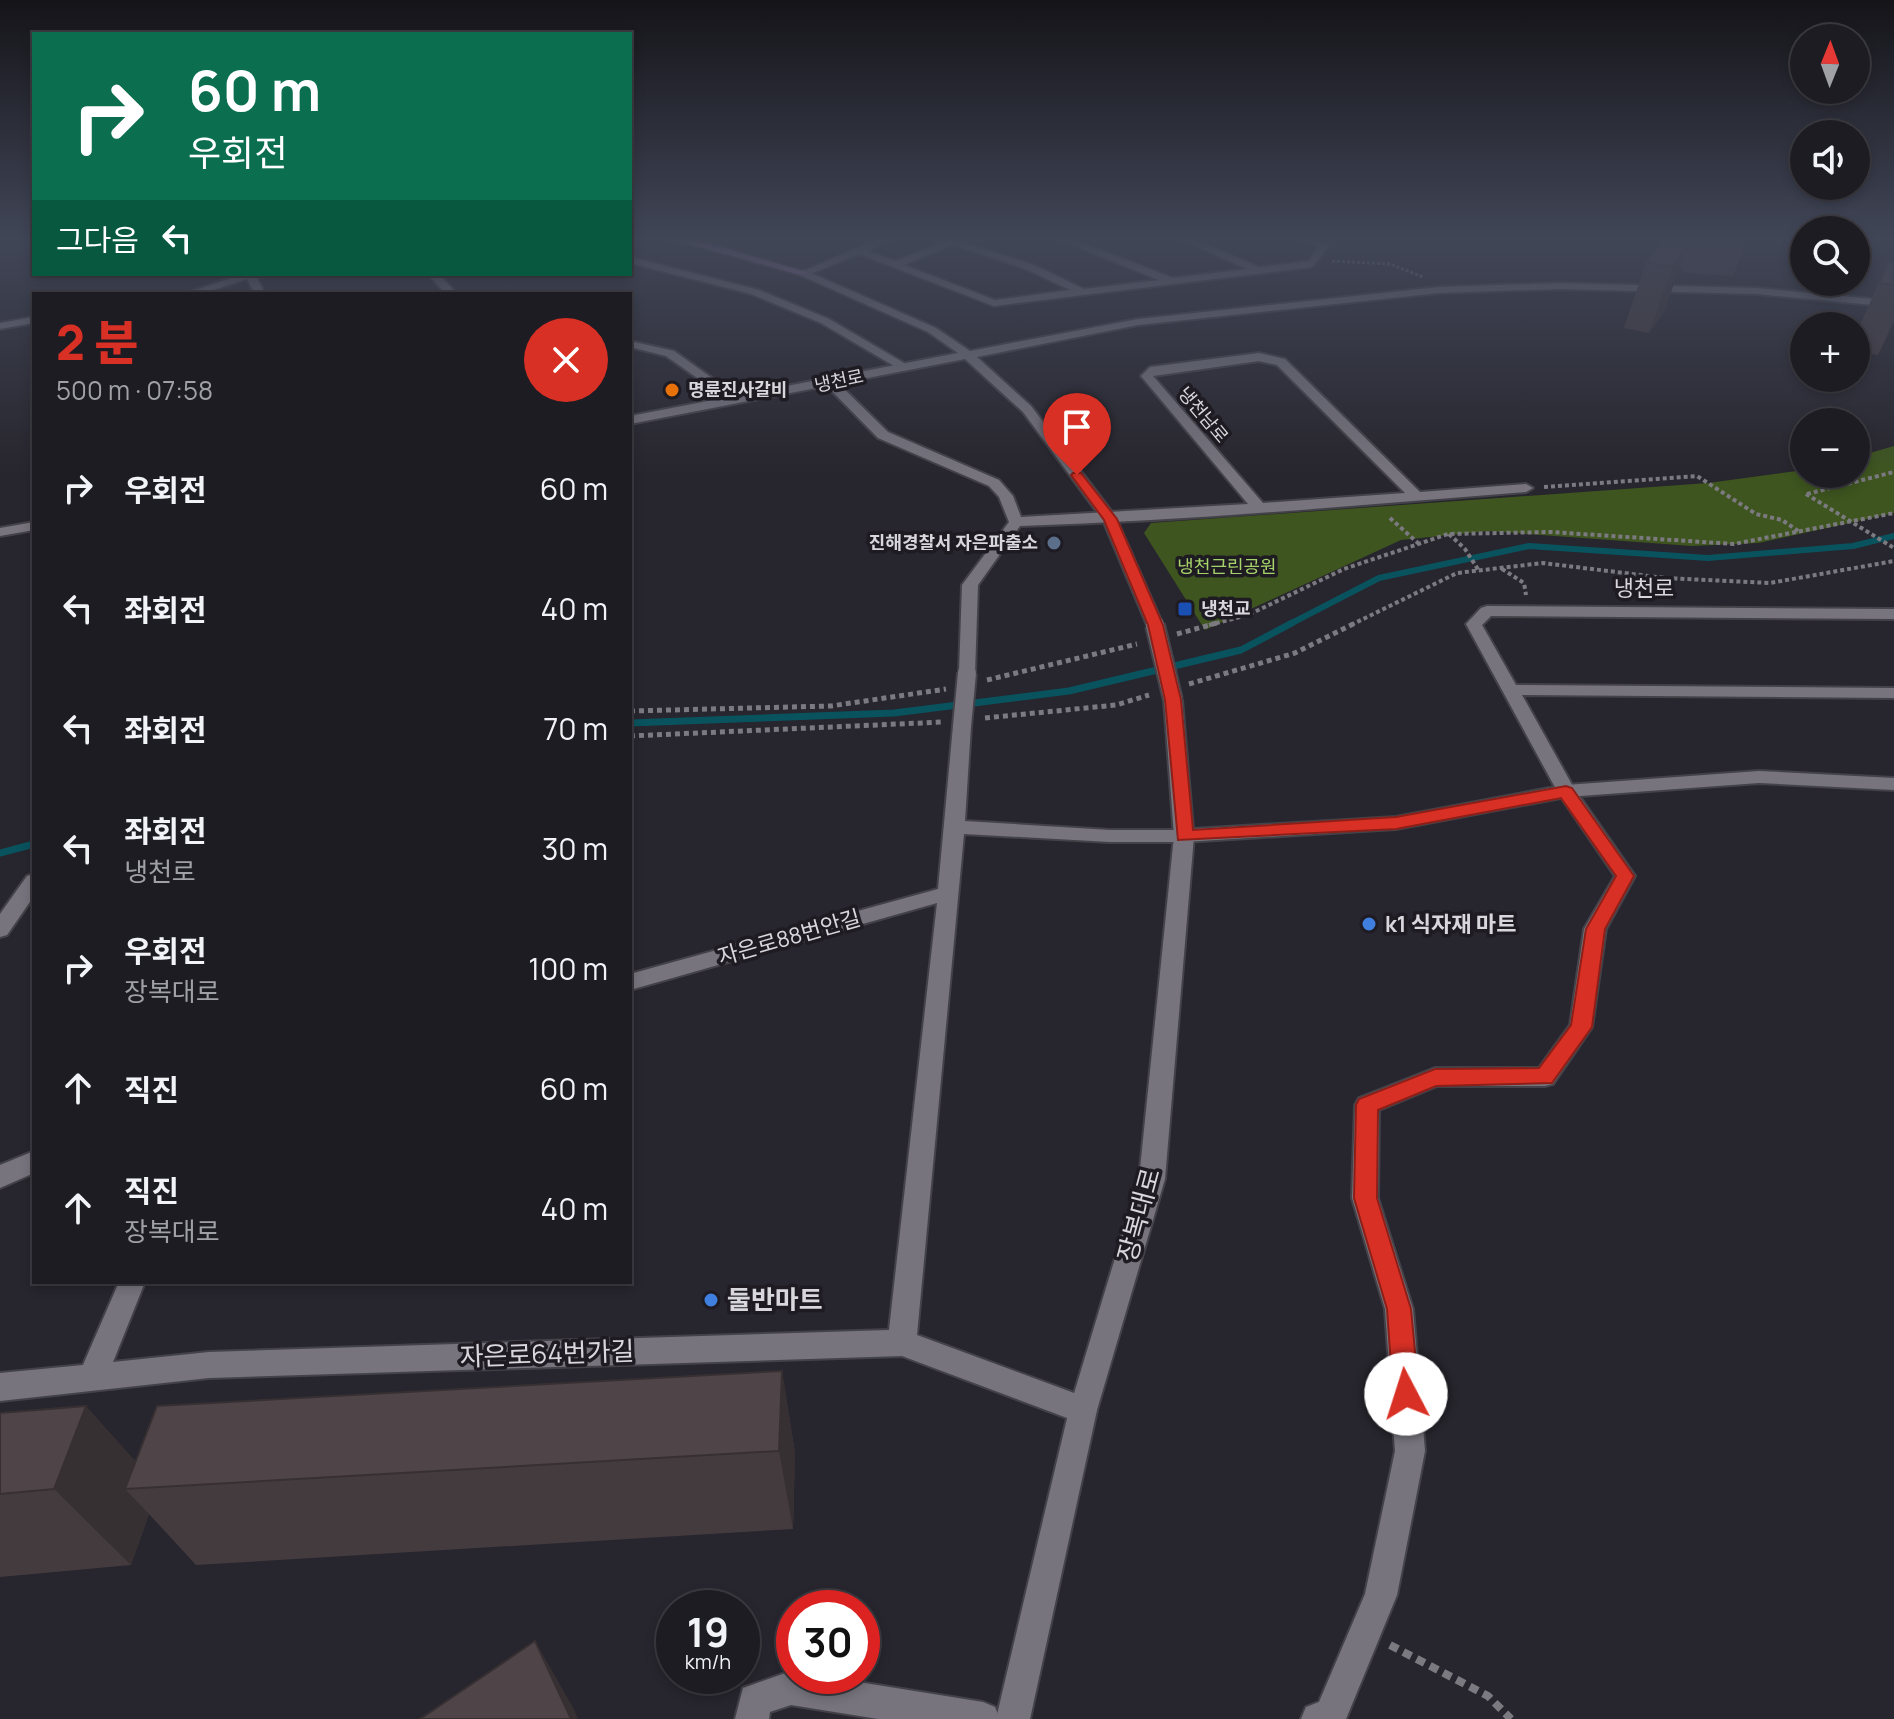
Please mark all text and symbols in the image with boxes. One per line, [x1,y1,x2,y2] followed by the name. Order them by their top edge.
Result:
[1790,24,1870,104] north arrow
[1790,24,1870,488] map controls
[188,51,321,128] text: 60 m
[56,64,160,168] icon: right
[1790,120,1870,200] button: sound
[188,128,287,177] text: 우회전
[155,216,199,260] icon: left
[1790,216,1870,296] button: search
[56,219,139,260] text: 그다음
[56,309,139,374] text: 2 분
[1790,312,1870,392] button: +
[524,318,608,402] button: close
[812,363,866,397] street label: 냉천로
[56,372,213,408] text: 500 m · 07:58
[688,377,787,401] place label: 명륜진사갈비
[663,381,681,399] marker: 명륜진사갈비
[1173,381,1234,447] street label: 냉천남로
[1043,393,1111,475] pin
[1055,405,1099,449] icon: arrive
[1790,408,1870,488] button: −
[56,466,100,510] icon: right
[540,468,608,509] text: 60 m
[124,469,207,510] text: 우회전
[869,530,1038,554] place label: 진해경찰서 자은파출소
[1045,534,1063,552] marker: 진해경찰서 자은파출소
[1177,554,1277,578] park label: 냉천근린공원
[1614,573,1674,603] street label: 냉천로
[56,586,100,630] icon: left
[541,588,608,629] text: 40 m
[124,589,207,630] text: 좌회전
[1201,596,1251,620] place label: 냉천교
[1176,600,1194,618] marker: 냉천교
[56,706,100,750] icon: left
[543,708,608,749] text: 70 m
[124,709,207,750] text: 좌회전
[124,810,207,851] text: 좌회전
[56,826,100,870] icon: left
[542,828,608,869] text: 30 m
[124,853,196,889] text: 냉천로
[714,902,864,972] street label: 자은로88번안길
[1385,909,1516,939] place label: k1 식자재 마트
[1360,915,1378,933] marker: k1 식자재 마트
[124,930,207,971] text: 우회전
[56,946,100,990] icon: right
[528,948,608,989] text: 100 m
[124,973,220,1009] text: 장복대로
[56,1066,100,1110] icon: ahead
[540,1068,608,1109] text: 60 m
[124,1069,179,1110] text: 직진
[1108,1164,1168,1266] street label: 장복대로
[124,1170,179,1211] text: 직진
[56,1186,100,1230] icon: ahead
[541,1188,608,1229] text: 40 m
[124,1213,220,1249] text: 장복대로
[727,1281,823,1317] place label: 둘반마트
[702,1291,720,1309] marker: 둘반마트
[459,1332,635,1374] street label: 자은로64번가길
[1364,1352,1448,1436] position arrow
[776,1590,880,1694] speed limit sign: 30
[687,1604,729,1659] text: 19
[685,1648,731,1675] text: km/h

